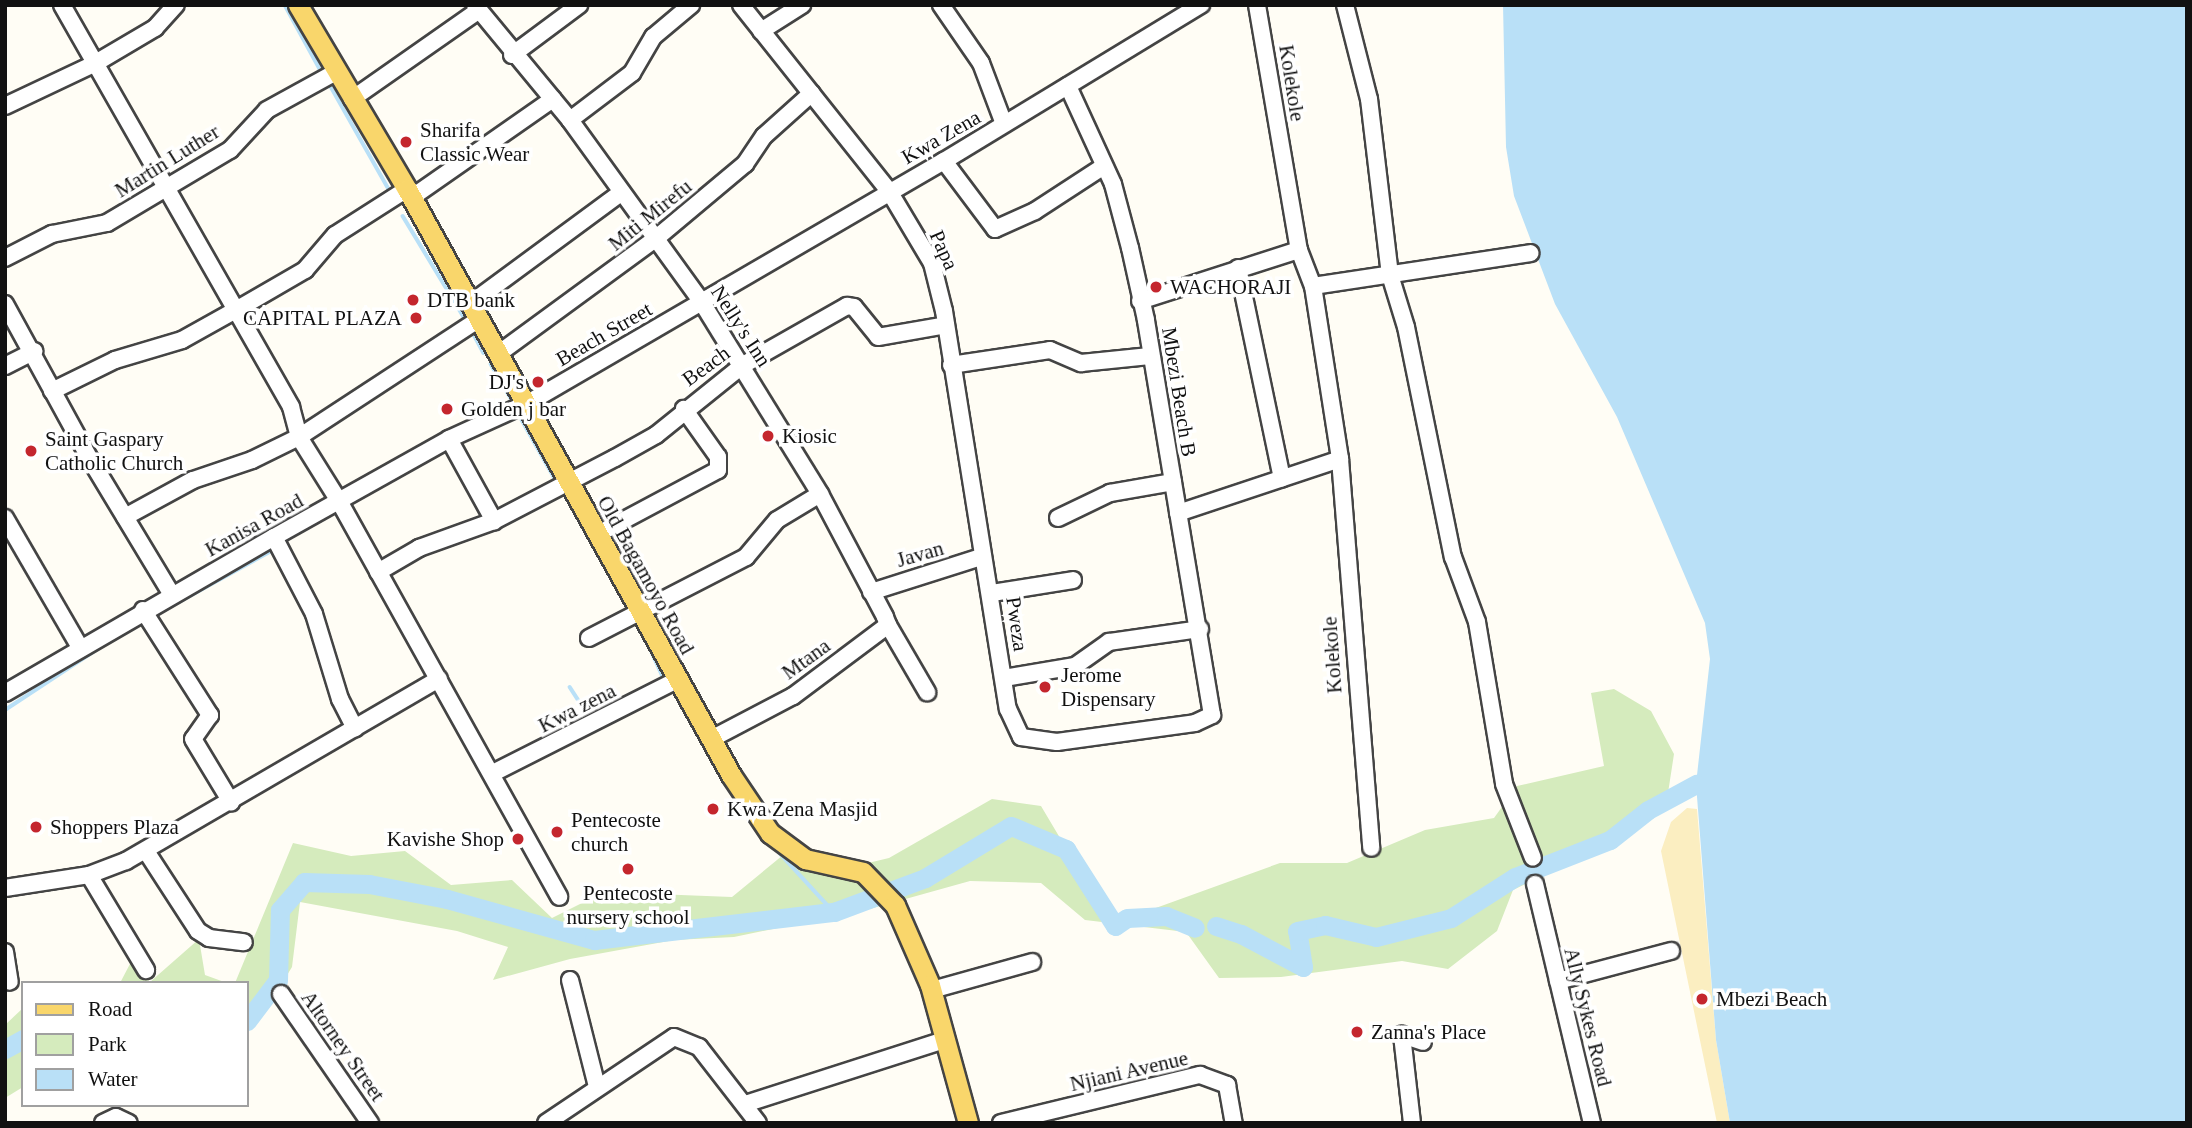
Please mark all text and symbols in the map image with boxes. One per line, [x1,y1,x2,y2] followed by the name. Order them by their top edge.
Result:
[1274,43,1310,123] street label: Kolekole
[897,104,985,170] street label: Kwa Zena
[420,117,530,167] place label: Sharifa Classic Wear
[110,119,224,203] street label: Martin Luther
[398,134,414,150] marker: Sharifa Classic Wear
[603,174,697,256] street label: Miti Mirefu
[924,226,964,274] street label: Papa
[1170,274,1291,300] place label: WACHORAJI
[1148,279,1164,295] marker: WACHORAJI
[705,281,777,371] street label: Nelly's Inn
[427,287,515,313] place label: DTB bank
[405,292,421,308] marker: DTB bank
[551,296,657,372] street label: Beach Street
[242,305,402,331] place label: CAPITAL PLAZA
[408,310,424,326] marker: CAPITAL PLAZA
[1156,326,1202,458] street label: Mbezi Beach B
[677,340,735,392] street label: Beach
[489,369,524,395] place label: DJ's
[530,374,546,390] marker: DJ's
[461,396,566,422] place label: Golden j bar
[439,401,455,417] marker: Golden j bar
[782,423,837,449] place label: Kiosic
[45,426,183,476] place label: Saint Gaspary Catholic Church
[760,428,776,444] marker: Kiosic
[23,443,39,459] marker: Saint Gaspary Catholic Church
[201,488,307,562] street label: Kanisa Road
[592,491,700,659] street label: Old Bagamoyo Road
[894,535,946,573] street label: Javan
[1001,595,1033,653] street label: Pweza
[1317,616,1347,694] street label: Kolekole
[777,633,835,685] street label: Mtana
[1061,662,1155,712] place label: Jerome Dispensary
[1035,677,1055,697] marker: Jerome Dispensary
[534,678,620,738] street label: Kwa zena
[727,796,877,822] place label: Kwa Zena Masjid
[705,801,721,817] marker: Kwa Zena Masjid
[571,807,661,857] place label: Pentecoste church
[50,814,179,840] place label: Shoppers Plaza
[28,819,44,835] marker: Shoppers Plaza
[549,824,565,840] marker: Pentecoste church
[387,826,504,852] place label: Kavishe Shop
[510,831,526,847] marker: Kavishe Shop
[620,861,636,877] marker: Pentecoste nursery school
[566,880,690,930] place label: Pentecoste nursery school
[1559,945,1617,1089] street label: Ally Sykes Road
[21,981,248,1107] legend
[296,986,390,1106] street label: Altorney Street
[1716,986,1827,1012] place label: Mbezi Beach
[1694,991,1710,1007] marker: Mbezi Beach
[88,997,132,1021] text: Road
[1371,1019,1486,1045] place label: Zanna's Place
[1349,1024,1365,1040] marker: Zanna's Place
[88,1032,127,1056] text: Park
[1067,1045,1191,1097] street label: Njiani Avenue
[88,1067,138,1091] text: Water

